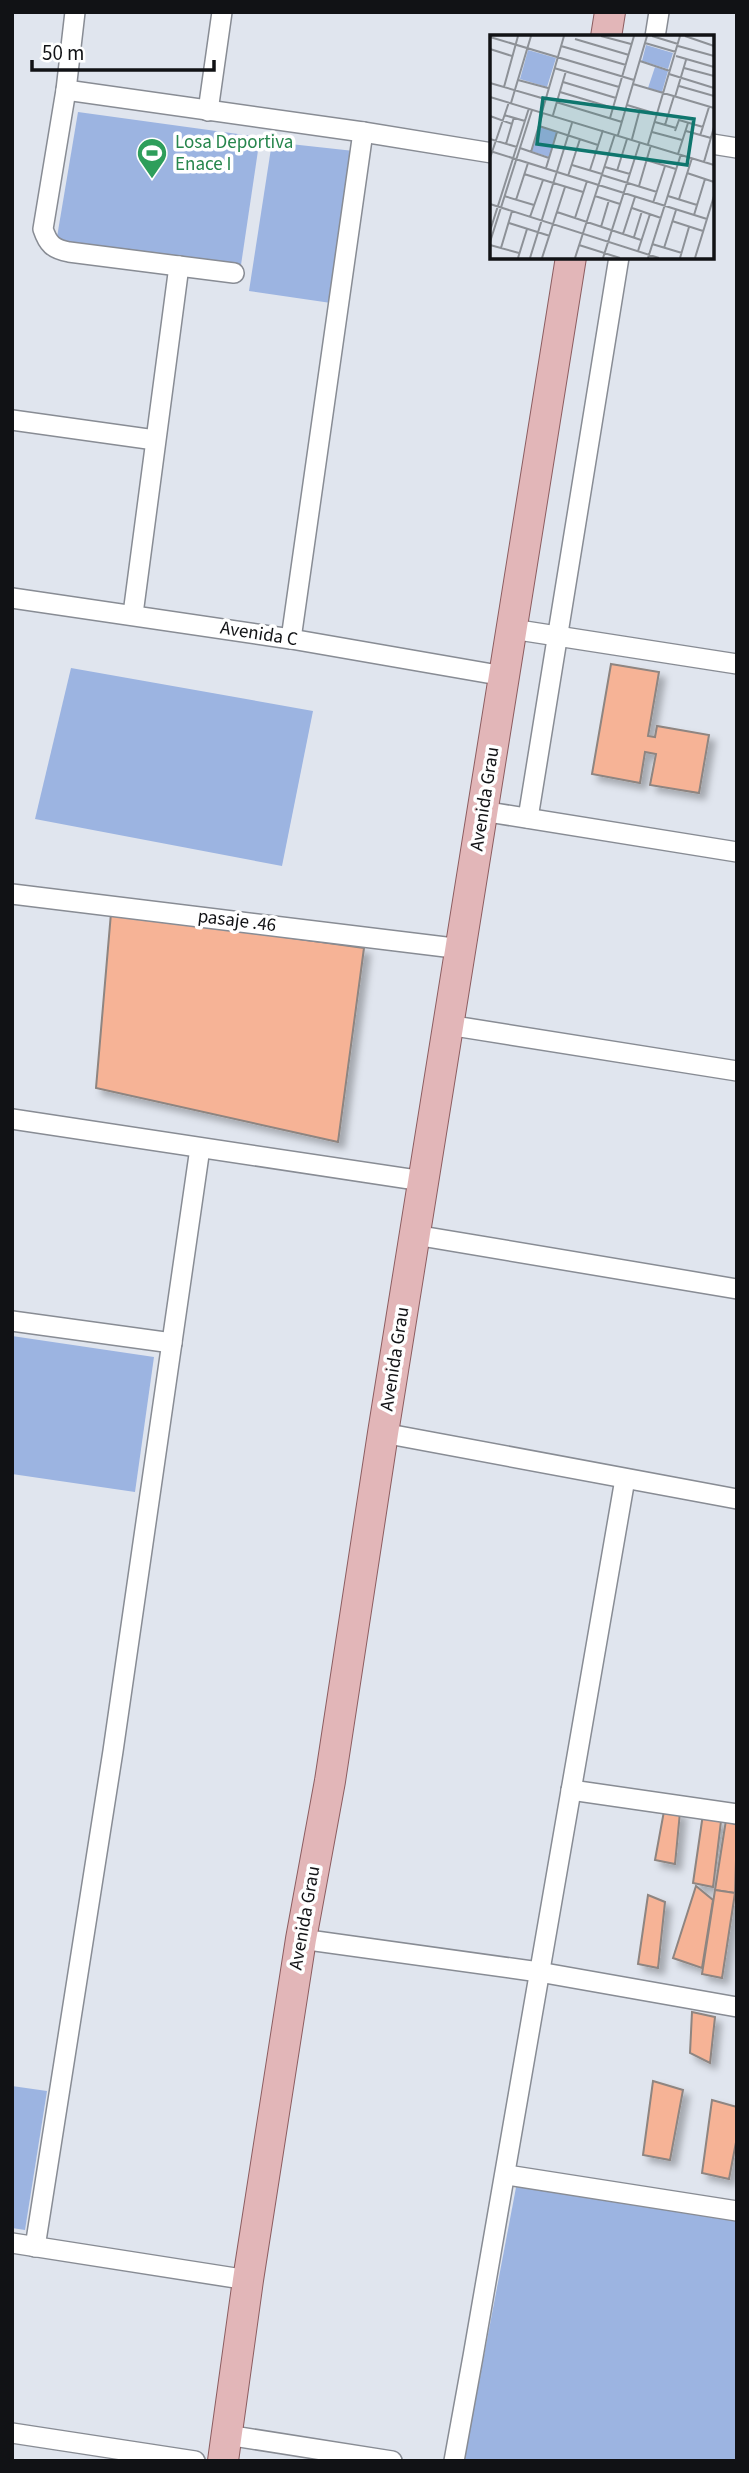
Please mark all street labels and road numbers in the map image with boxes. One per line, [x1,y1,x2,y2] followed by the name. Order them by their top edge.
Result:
[218,615,300,653] street label: Avenida C
[463,745,507,853] street label: Avenida Grau
[196,903,278,939] street label: pasaje .46
[373,1305,417,1413] street label: Avenida Grau
[283,1864,327,1972] street label: Avenida Grau

